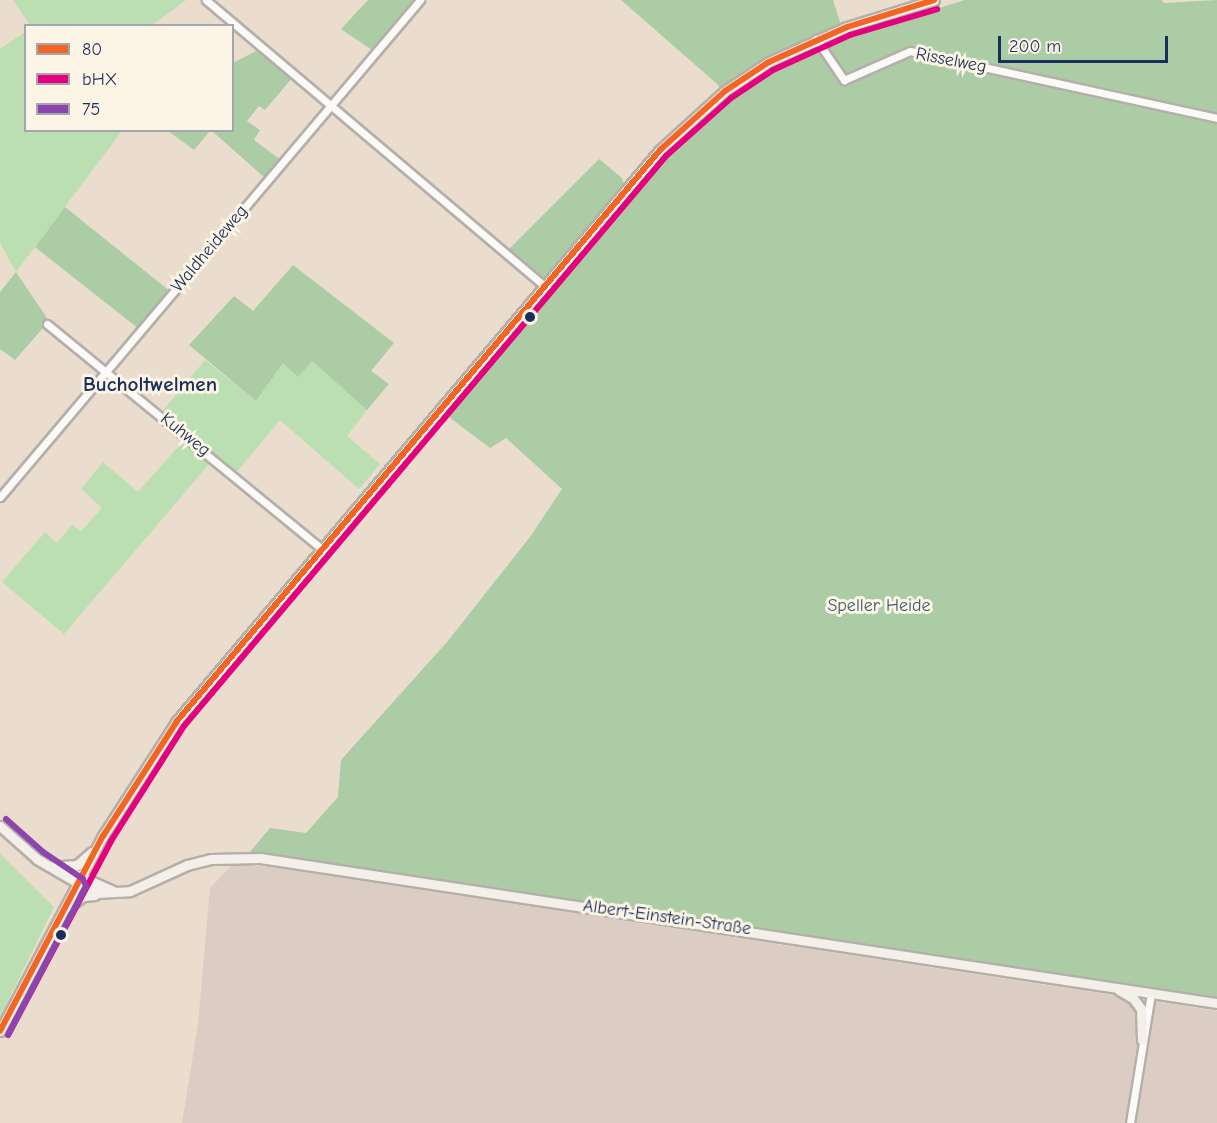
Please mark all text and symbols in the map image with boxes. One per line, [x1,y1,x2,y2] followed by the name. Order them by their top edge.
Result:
[24,24,234,132] legend
[1001,24,1170,62] scale bar
[1009,36,1061,57] text: 200 m
[82,39,102,60] text: 80
[914,44,988,78] street label: Risselweg
[82,69,117,90] text: bHX
[82,99,100,120] text: 75
[167,201,253,297] street label: Waldheideweg
[524,311,536,323] unlabelled marker
[83,371,217,397] district label: Bucholtwelmen
[156,408,214,462] street label: Kuhweg
[827,595,931,617] park label: Speller Heide
[582,896,752,940] street label: Albert-Einstein-Straße
[55,929,67,941] unlabelled marker

